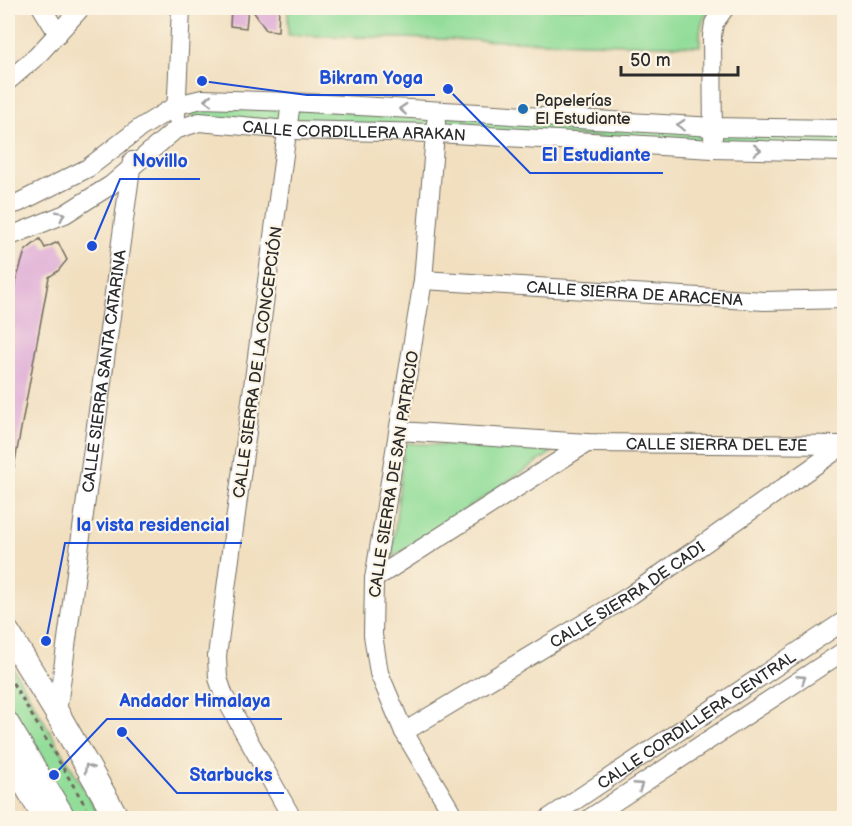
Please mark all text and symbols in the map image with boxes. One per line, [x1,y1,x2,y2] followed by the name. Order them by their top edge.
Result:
[621,39,738,77] scale bar
[630,50,671,71] text: 50 m
[307,59,435,95] callout: Bikram Yoga
[319,68,423,89] text: Bikram Yoga
[535,92,631,129] place label: Papelerías El Estudiante
[203,94,212,106] one-way arrow
[516,102,530,116] marker: Papelerías El Estudiante
[398,103,407,116] one-way arrow
[241,118,466,146] street label: CALLE CORDILLERA ARAKAN
[677,119,686,132] one-way arrow
[530,137,663,173] callout: El Estudiante
[120,143,200,179] callout: Novillo
[752,144,761,157] one-way arrow
[541,145,651,166] text: El Estudiante
[132,151,188,172] text: Novillo
[55,210,66,222] one-way arrow
[228,225,287,499] street label: CALLE SIERRA DE LA CONCEPCIÓN
[79,248,131,494] street label: CALLE SIERRA SANTA CATARINA
[526,278,744,311] street label: CALLE SIERRA DE ARACENA
[366,349,423,599] street label: CALLE SIERRA DE SAN PATRICIO
[626,435,808,456] street label: CALLE SIERRA DEL EJE
[65,507,242,543] callout: la vista residencial
[77,515,229,536] text: la vista residencial
[547,538,709,653] street label: CALLE SIERRA DE CADI
[594,647,800,794] street label: CALLE CORDILLERA CENTRAL
[795,675,806,686] one-way arrow
[107,683,282,719] callout: Andador Himalaya
[118,691,271,712] text: Andador Himalaya
[177,757,284,793] callout: Starbucks
[84,764,95,774] one-way arrow
[190,765,273,786] text: Starbucks
[632,782,643,793] one-way arrow

